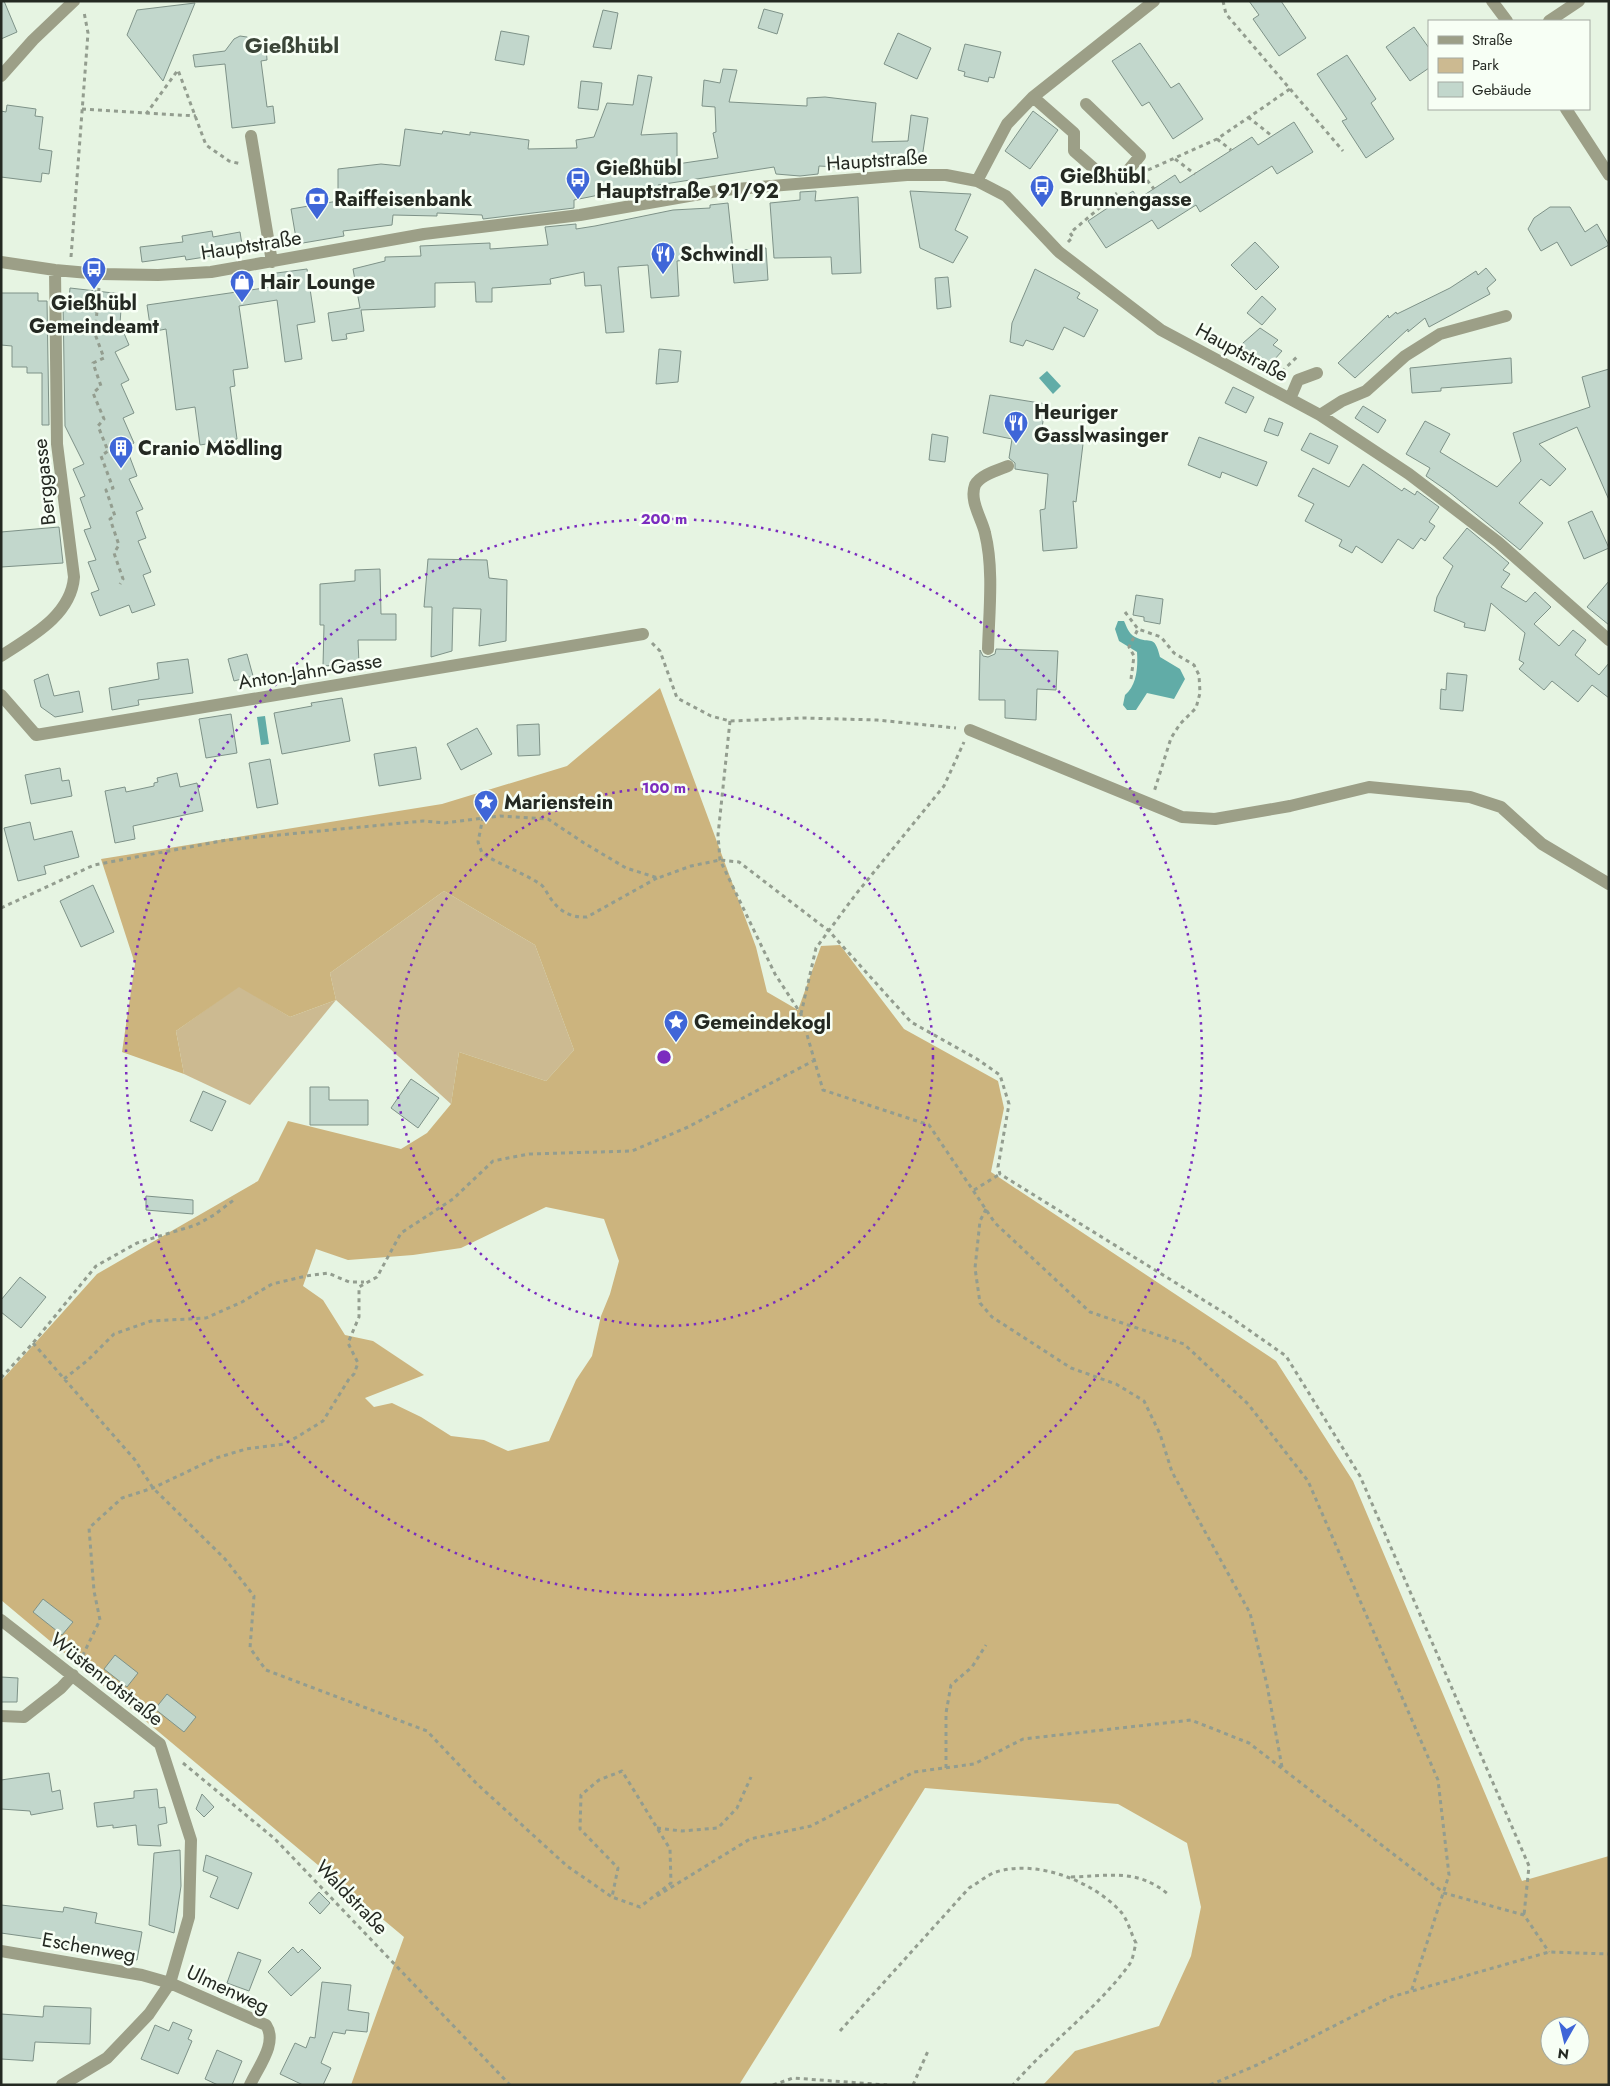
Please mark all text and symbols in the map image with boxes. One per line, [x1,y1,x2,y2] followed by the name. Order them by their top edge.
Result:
[1428,20,1590,110] legend
[245,29,339,61] district label: Gießhübl
[1472,29,1513,51] text: Straße
[1472,54,1499,76] text: Park
[1472,79,1532,101] text: Gebäude
[825,142,929,179] street label: Hauptstraße
[596,154,779,206] place label: Gießhübl Hauptstraße 91/92
[1060,162,1192,214] place label: Gießhübl Brunnengasse
[565,166,591,200] bus stop icon: Gießhübl Hauptstraße 91/92
[1029,174,1055,208] bus stop icon: Gießhübl Brunnengasse
[334,185,473,214] place label: Raiffeisenbank
[304,186,330,220] bank icon: Raiffeisenbank
[199,223,304,268] street label: Hauptstraße
[680,240,764,269] place label: Schwindl
[650,241,676,275] restaurant icon: Schwindl
[81,256,107,290] bus stop icon: Gießhübl Gemeindeamt
[260,268,375,297] place label: Hair Lounge
[229,269,255,303] shop icon: Hair Lounge
[29,289,160,341] place label: Gießhübl Gemeindeamt
[1190,316,1293,389] street label: Hauptstraße
[1034,398,1169,450] place label: Heuriger Gasslwasinger
[1003,410,1029,444] restaurant icon: Heuriger Gasslwasinger
[138,434,282,463] place label: Cranio Mödling
[108,435,134,469] building icon: Cranio Mödling
[26,437,63,527] street label: Berggasse
[641,508,687,530] text: 200 m
[236,646,384,697] street label: Anton-Jahn-Gasse
[642,777,686,799] text: 100 m
[504,788,613,817] place label: Marienstein
[473,789,499,823] place icon: Marienstein
[694,1008,831,1037] place label: Gemeindekogl
[663,1009,689,1043] place icon: Gemeindekogl
[655,1048,673,1066] centre of rings
[44,1626,170,1733] street label: Wüstenrotstraße
[308,1853,395,1941] street label: Waldstraße
[40,1925,138,1970] street label: Eschenweg
[182,1958,274,2021] street label: Ulmenweg
[1540,2016,1590,2066] north arrow
[1556,2043,1570,2065] text: N

